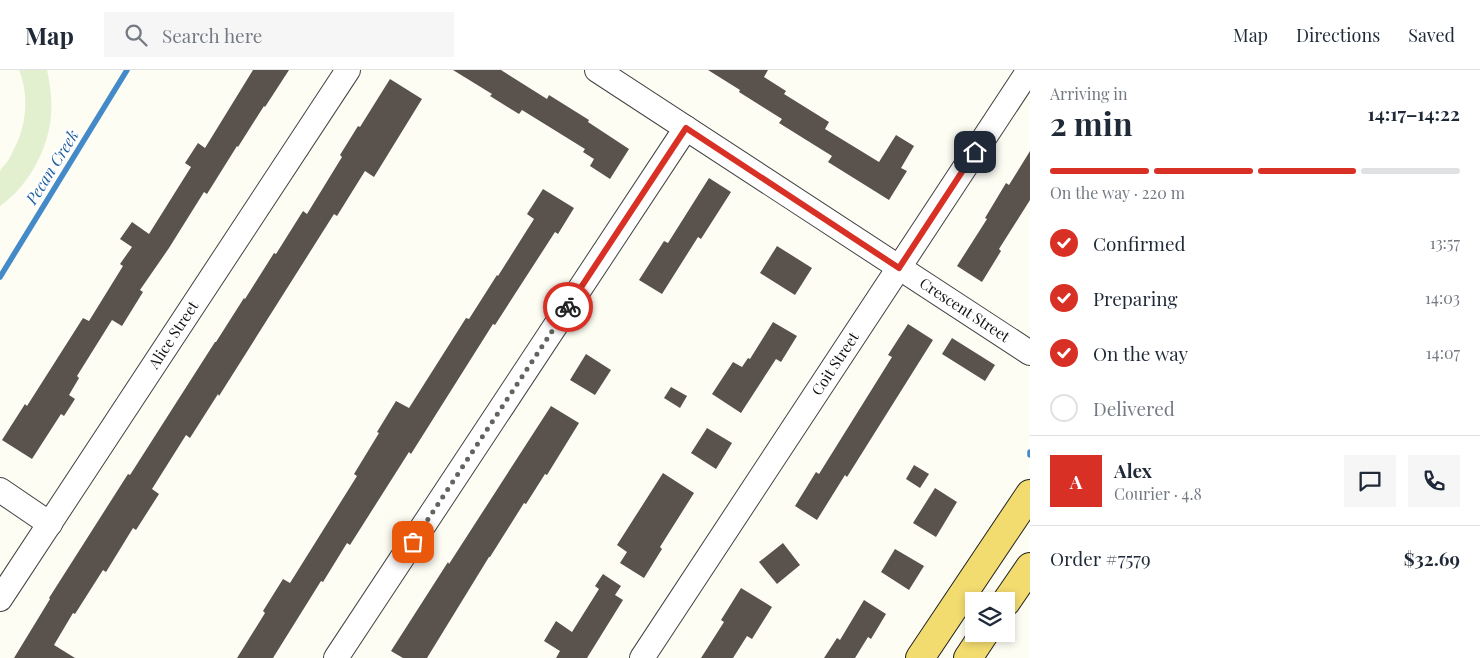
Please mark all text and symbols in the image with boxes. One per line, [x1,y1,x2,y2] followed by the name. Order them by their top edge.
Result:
[104,12,454,57] search box
[25,19,74,51] text: Map
[122,21,150,49] icon: search
[162,22,262,48] text: Search here
[1233,23,1268,47] text: Map
[1296,23,1380,47] text: Directions
[1408,23,1455,47] text: Saved
[1050,83,1128,104] text: Arriving in
[1368,100,1460,126] text: 14:17–14:22
[1050,101,1133,144] text: 2 min
[20,126,83,209] water label: Pecan Creek
[954,131,996,173] pin
[961,138,989,166] icon: home
[1050,182,1185,203] text: On the way · 220 m
[1050,229,1078,257] icon: check
[1093,230,1186,256] text: Confirmed
[1430,232,1460,253] text: 13:57
[916,273,1015,347] street label: Crescent Street
[543,282,593,332] courier
[1050,284,1078,312] icon: check
[1093,285,1178,311] text: Preparing
[1425,287,1460,308] text: 14:03
[554,293,582,321] icon: bike
[143,296,203,373] street label: Alice Street
[807,327,863,399] street label: Coit Street
[1050,339,1078,367] icon: check
[1093,340,1188,366] text: On the way
[1426,342,1460,363] text: 14:07
[1093,395,1175,421] text: Delivered
[1344,455,1396,507] button: chat
[1408,455,1460,507] button: phone
[1114,457,1152,483] text: Alex
[1070,468,1082,494] text: A
[1114,483,1202,504] text: Courier · 4.8
[392,521,434,563] pin
[399,528,427,556] icon: bag
[1050,545,1151,571] text: Order #7579
[1404,545,1460,571] text: $32.69
[965,592,1015,642] map controls
[965,592,1015,642] button: layers

